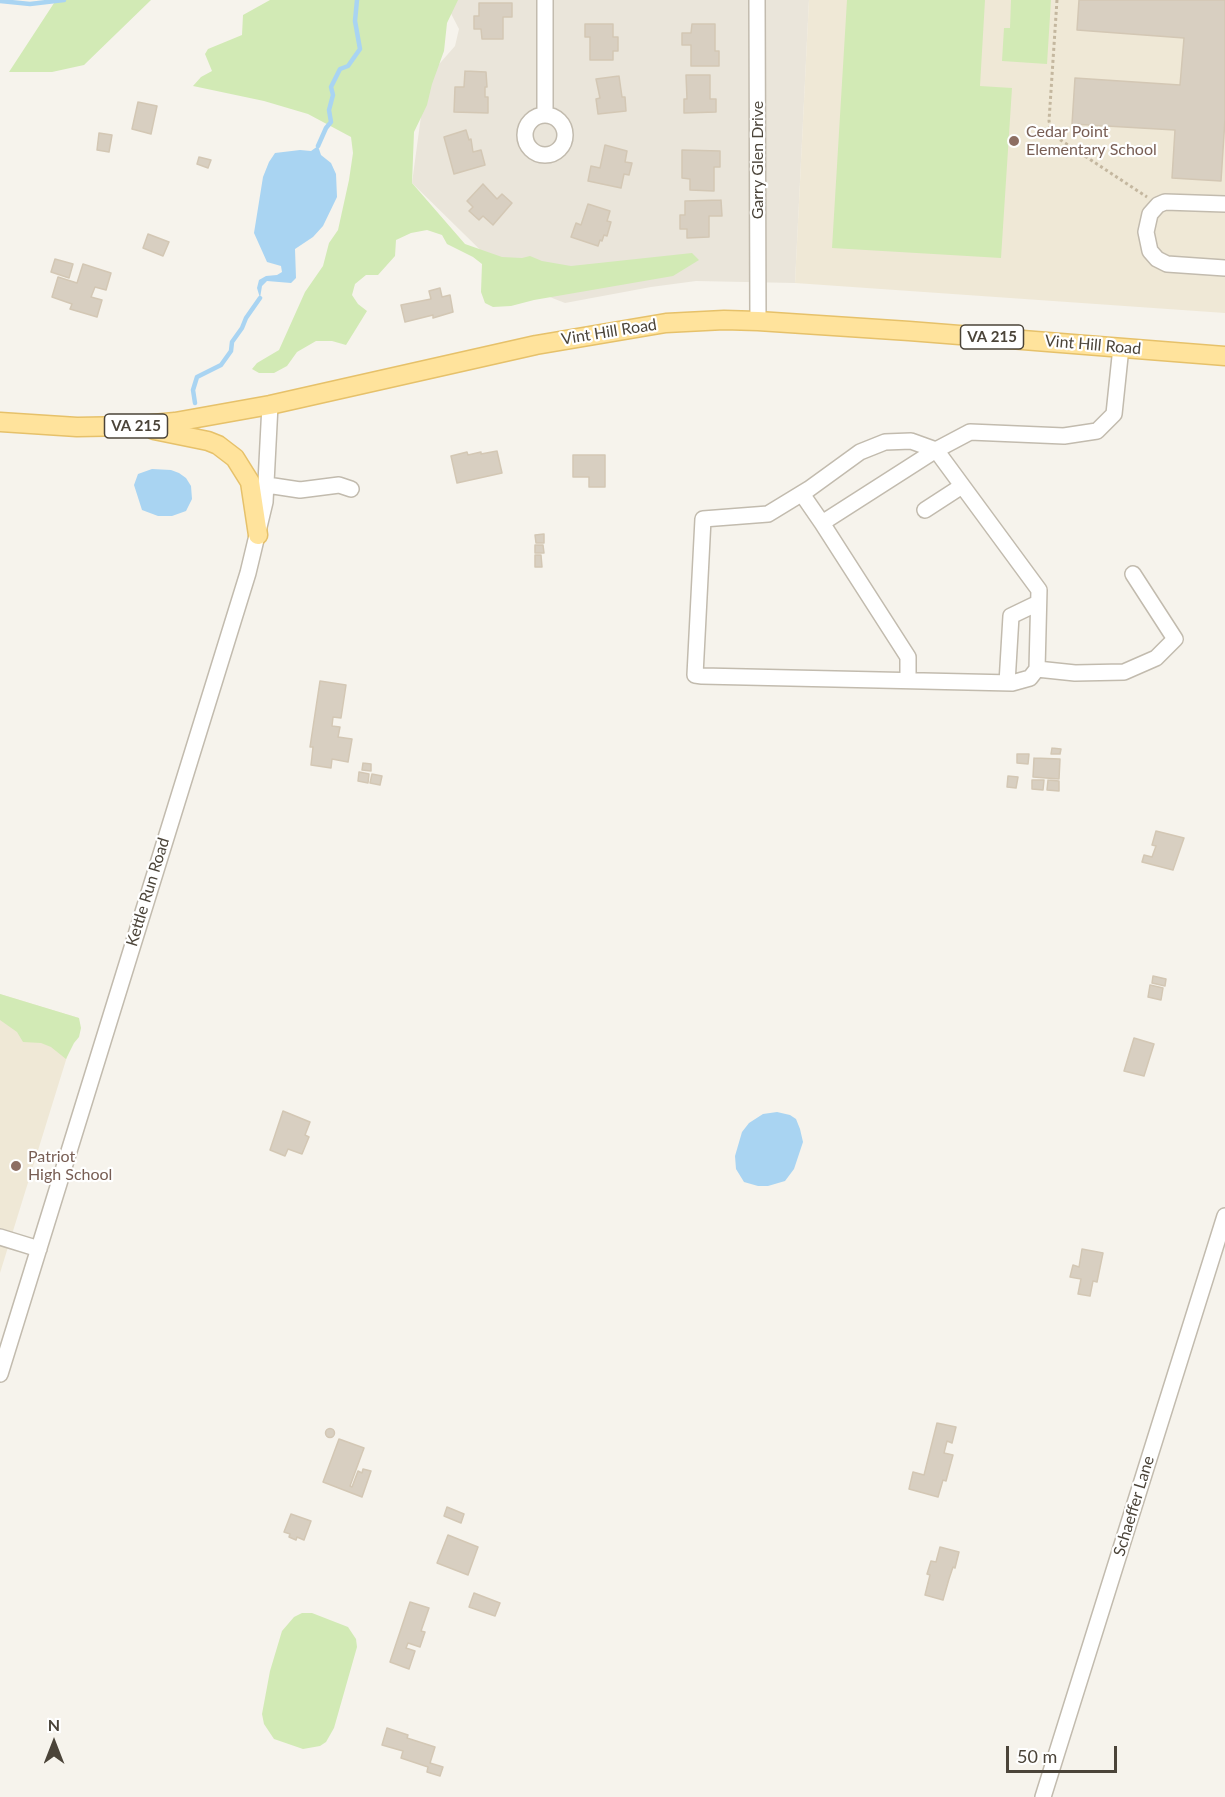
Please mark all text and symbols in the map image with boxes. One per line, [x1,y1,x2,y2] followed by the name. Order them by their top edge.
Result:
[748,101,768,219] street label: Garry Glen Drive
[1026,122,1157,160] place label: Cedar Point Elementary School
[1007,134,1021,148] marker: Cedar Point Elementary School
[560,315,658,349] street label: Vint Hill Road
[960,325,1024,349] road number: VA 215
[1044,331,1142,359] street label: Vint Hill Road
[104,414,168,438] road number: VA 215
[122,835,174,949] street label: Kettle Run Road
[28,1147,112,1185] place label: Patriot High School
[9,1159,23,1173] marker: Patriot High School
[1110,1454,1158,1558] street label: Schaeffer Lane
[24,1713,84,1773] north arrow
[48,1715,60,1734] text: N
[1009,1734,1120,1772] scale bar
[1017,1745,1057,1767] text: 50 m

